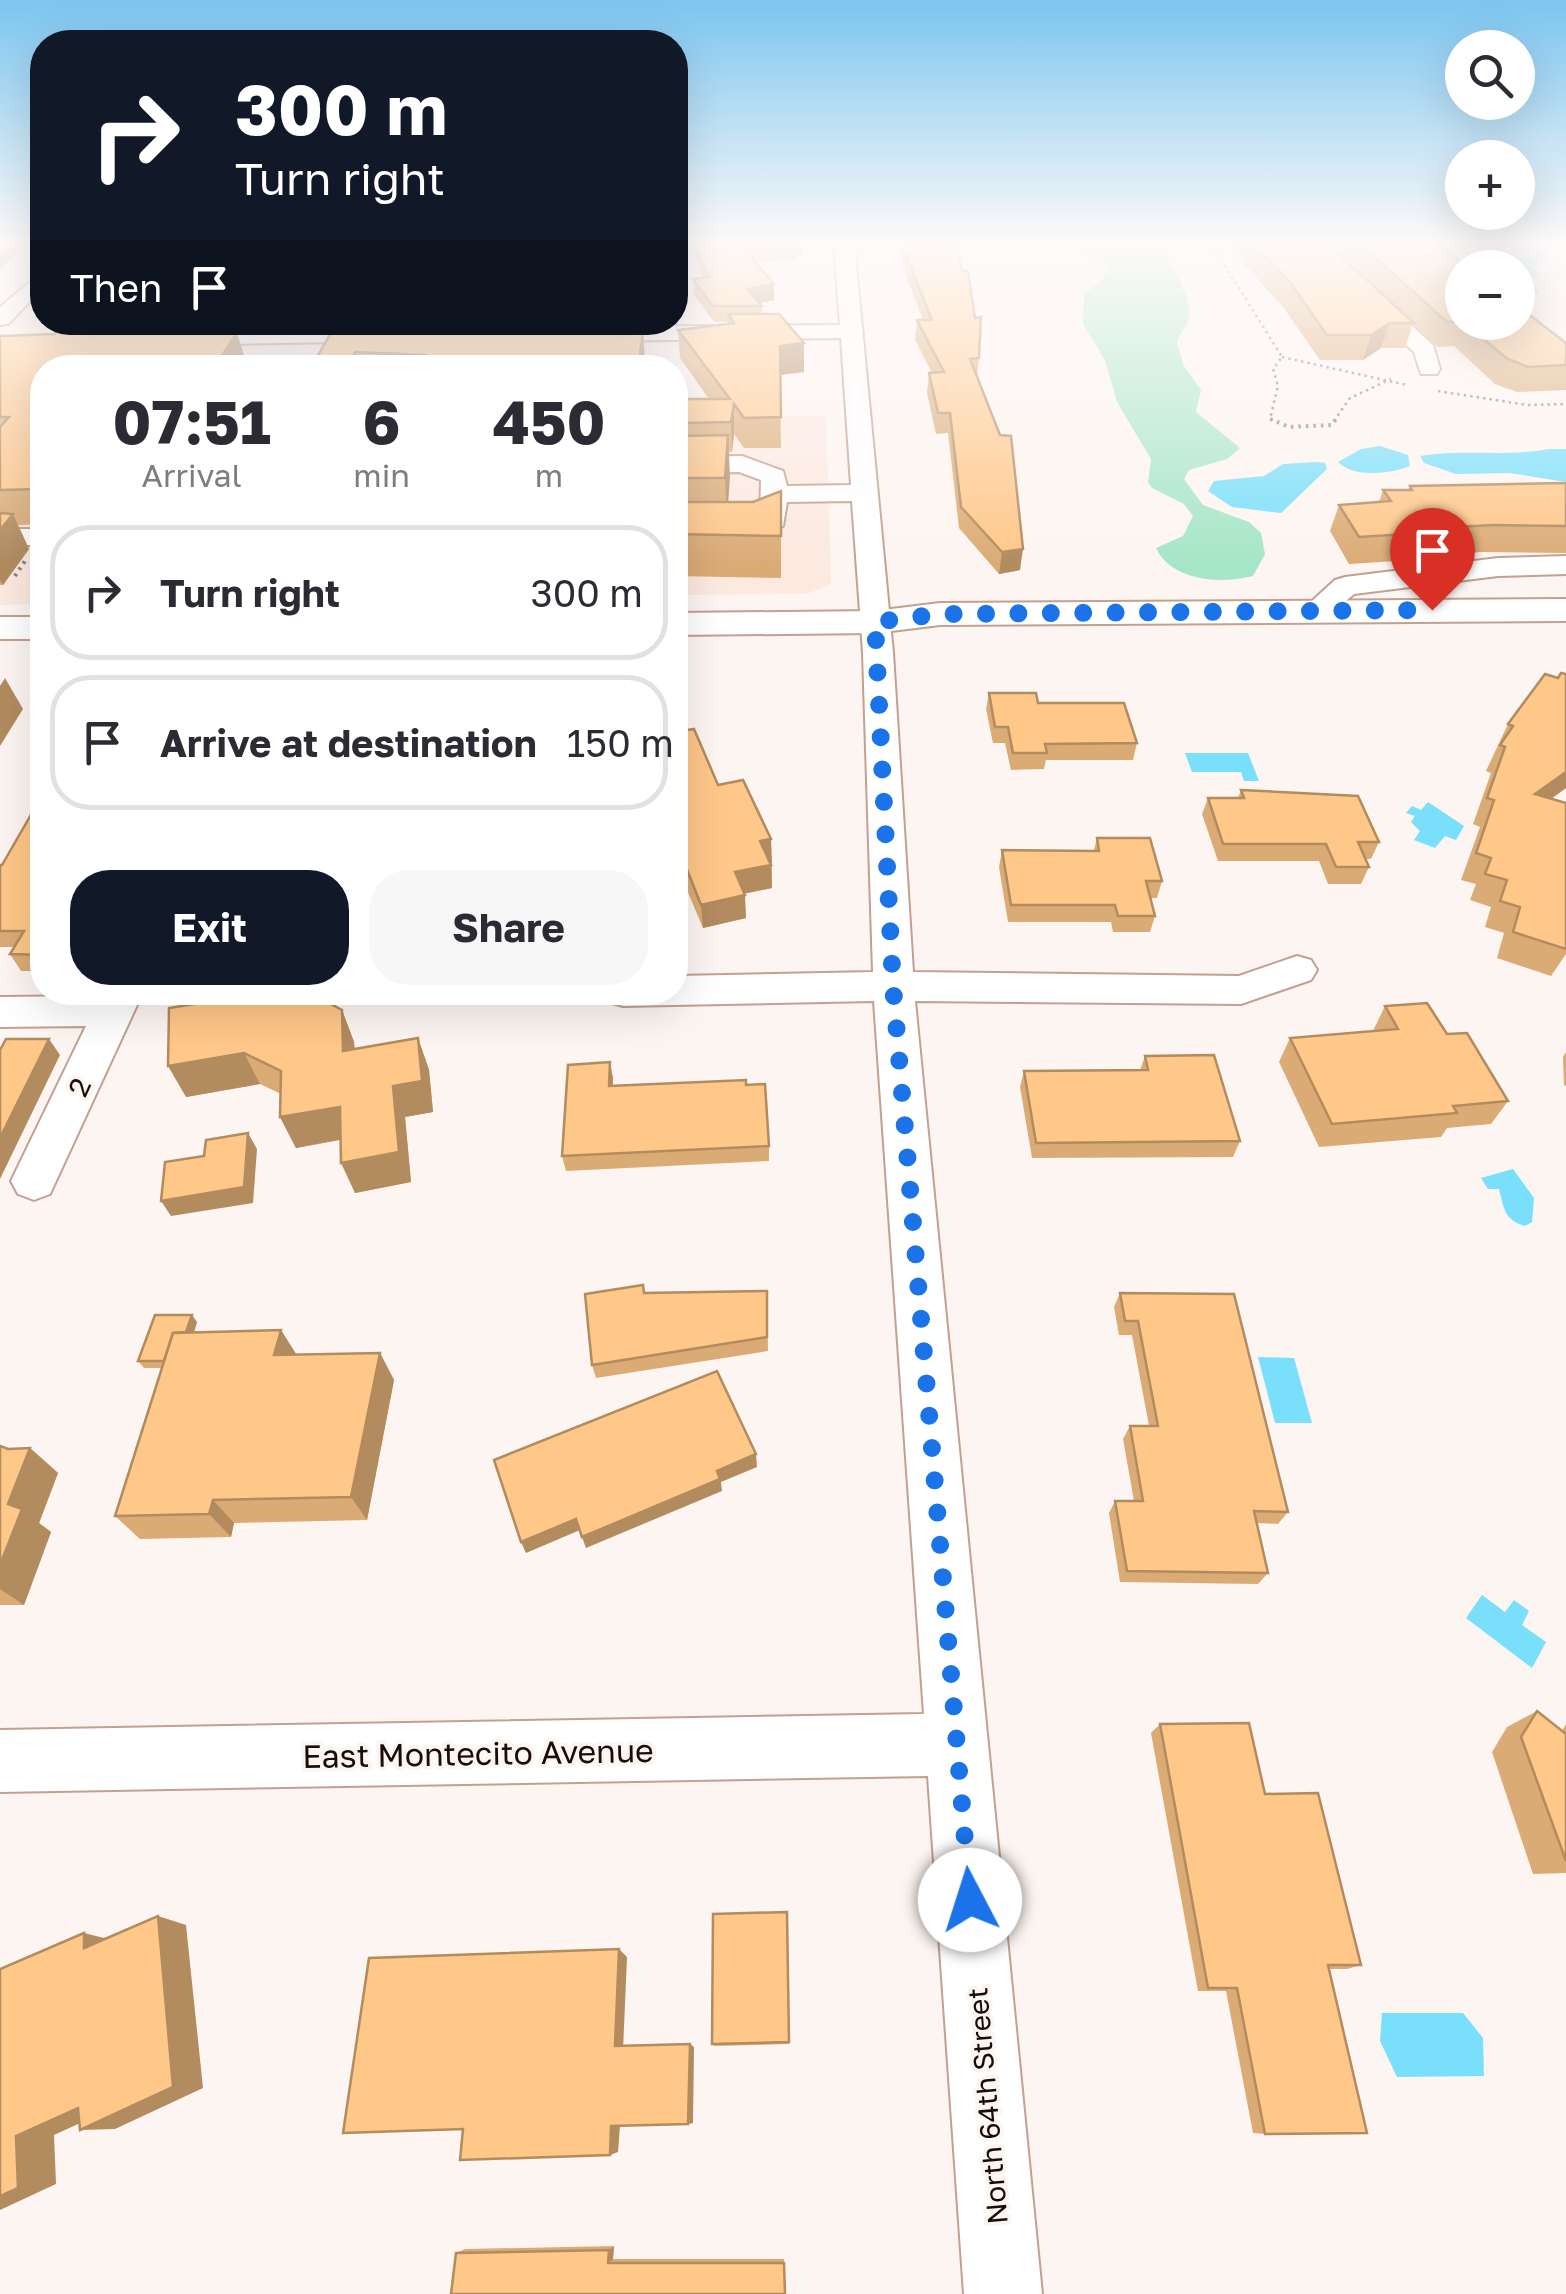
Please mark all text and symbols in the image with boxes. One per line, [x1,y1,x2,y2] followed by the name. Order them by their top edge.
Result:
[1445,30,1535,340] map controls
[1445,30,1535,120] button: search
[235,66,447,150] text: 300 m
[70,70,200,200] icon: right
[1445,140,1535,230] button: +
[235,151,445,205] text: Turn right
[1445,250,1535,340] button: −
[182,260,237,315] icon: arrive
[70,265,162,310] text: Then
[112,385,271,457] text: 07:51
[363,385,401,457] text: 6
[492,385,606,457] text: 450
[142,456,242,494] text: Arrival
[353,456,410,494] text: min
[535,456,563,494] text: m
[1390,508,1475,611] pin
[1405,523,1460,578] icon: arrive
[75,565,130,620] icon: right
[160,570,340,615] text: Turn right
[531,570,643,615] text: 300 m
[75,715,130,770] icon: arrive
[160,720,537,765] text: Arrive at destination
[567,720,674,765] text: 150 m
[70,870,349,985] button: Exit
[369,870,648,985] button: Share
[61,1073,97,1101] street label: 2
[302,1731,654,1775] street label: East Montecito Avenue
[918,1848,1022,1952] position arrow
[960,1986,1014,2226] street label: North 64th Street

